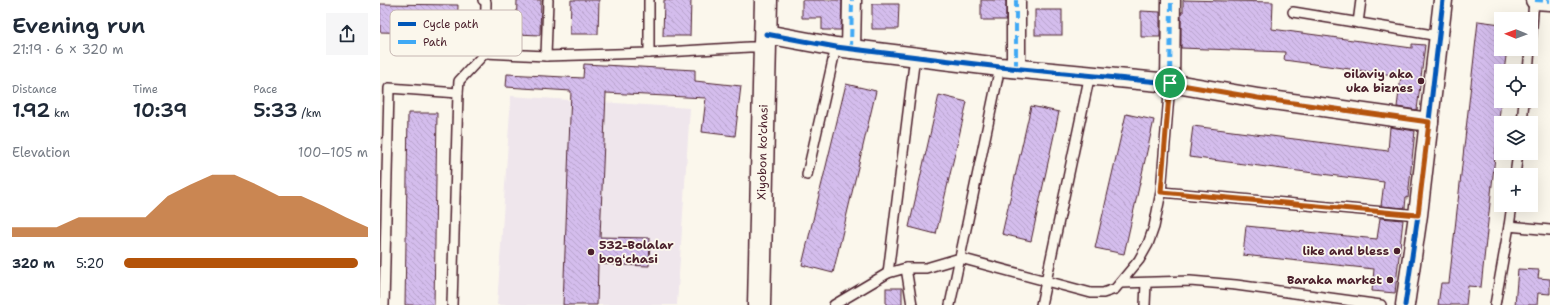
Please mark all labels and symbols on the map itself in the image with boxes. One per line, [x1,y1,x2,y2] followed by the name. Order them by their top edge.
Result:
[390,10,522,56] legend
[1494,12,1538,56] north arrow
[423,17,479,32] text: Cycle path
[423,35,447,50] text: Path
[1153,66,1187,100] pin
[1343,66,1414,96] place label: oilaviy aka uka biznes
[1416,76,1426,86] marker: oilaviy aka uka biznes
[753,104,772,200] street label: Xiyobon ko'chasi
[599,237,674,267] place label: 532-Bolalar bogʻchasi
[1302,243,1389,259] place label: like and bless
[1392,246,1402,256] marker: like and bless
[586,247,596,257] marker: 532-Bolalar bogʻchasi
[1287,272,1382,288] place label: Baraka market
[1385,275,1395,285] marker: Baraka market

